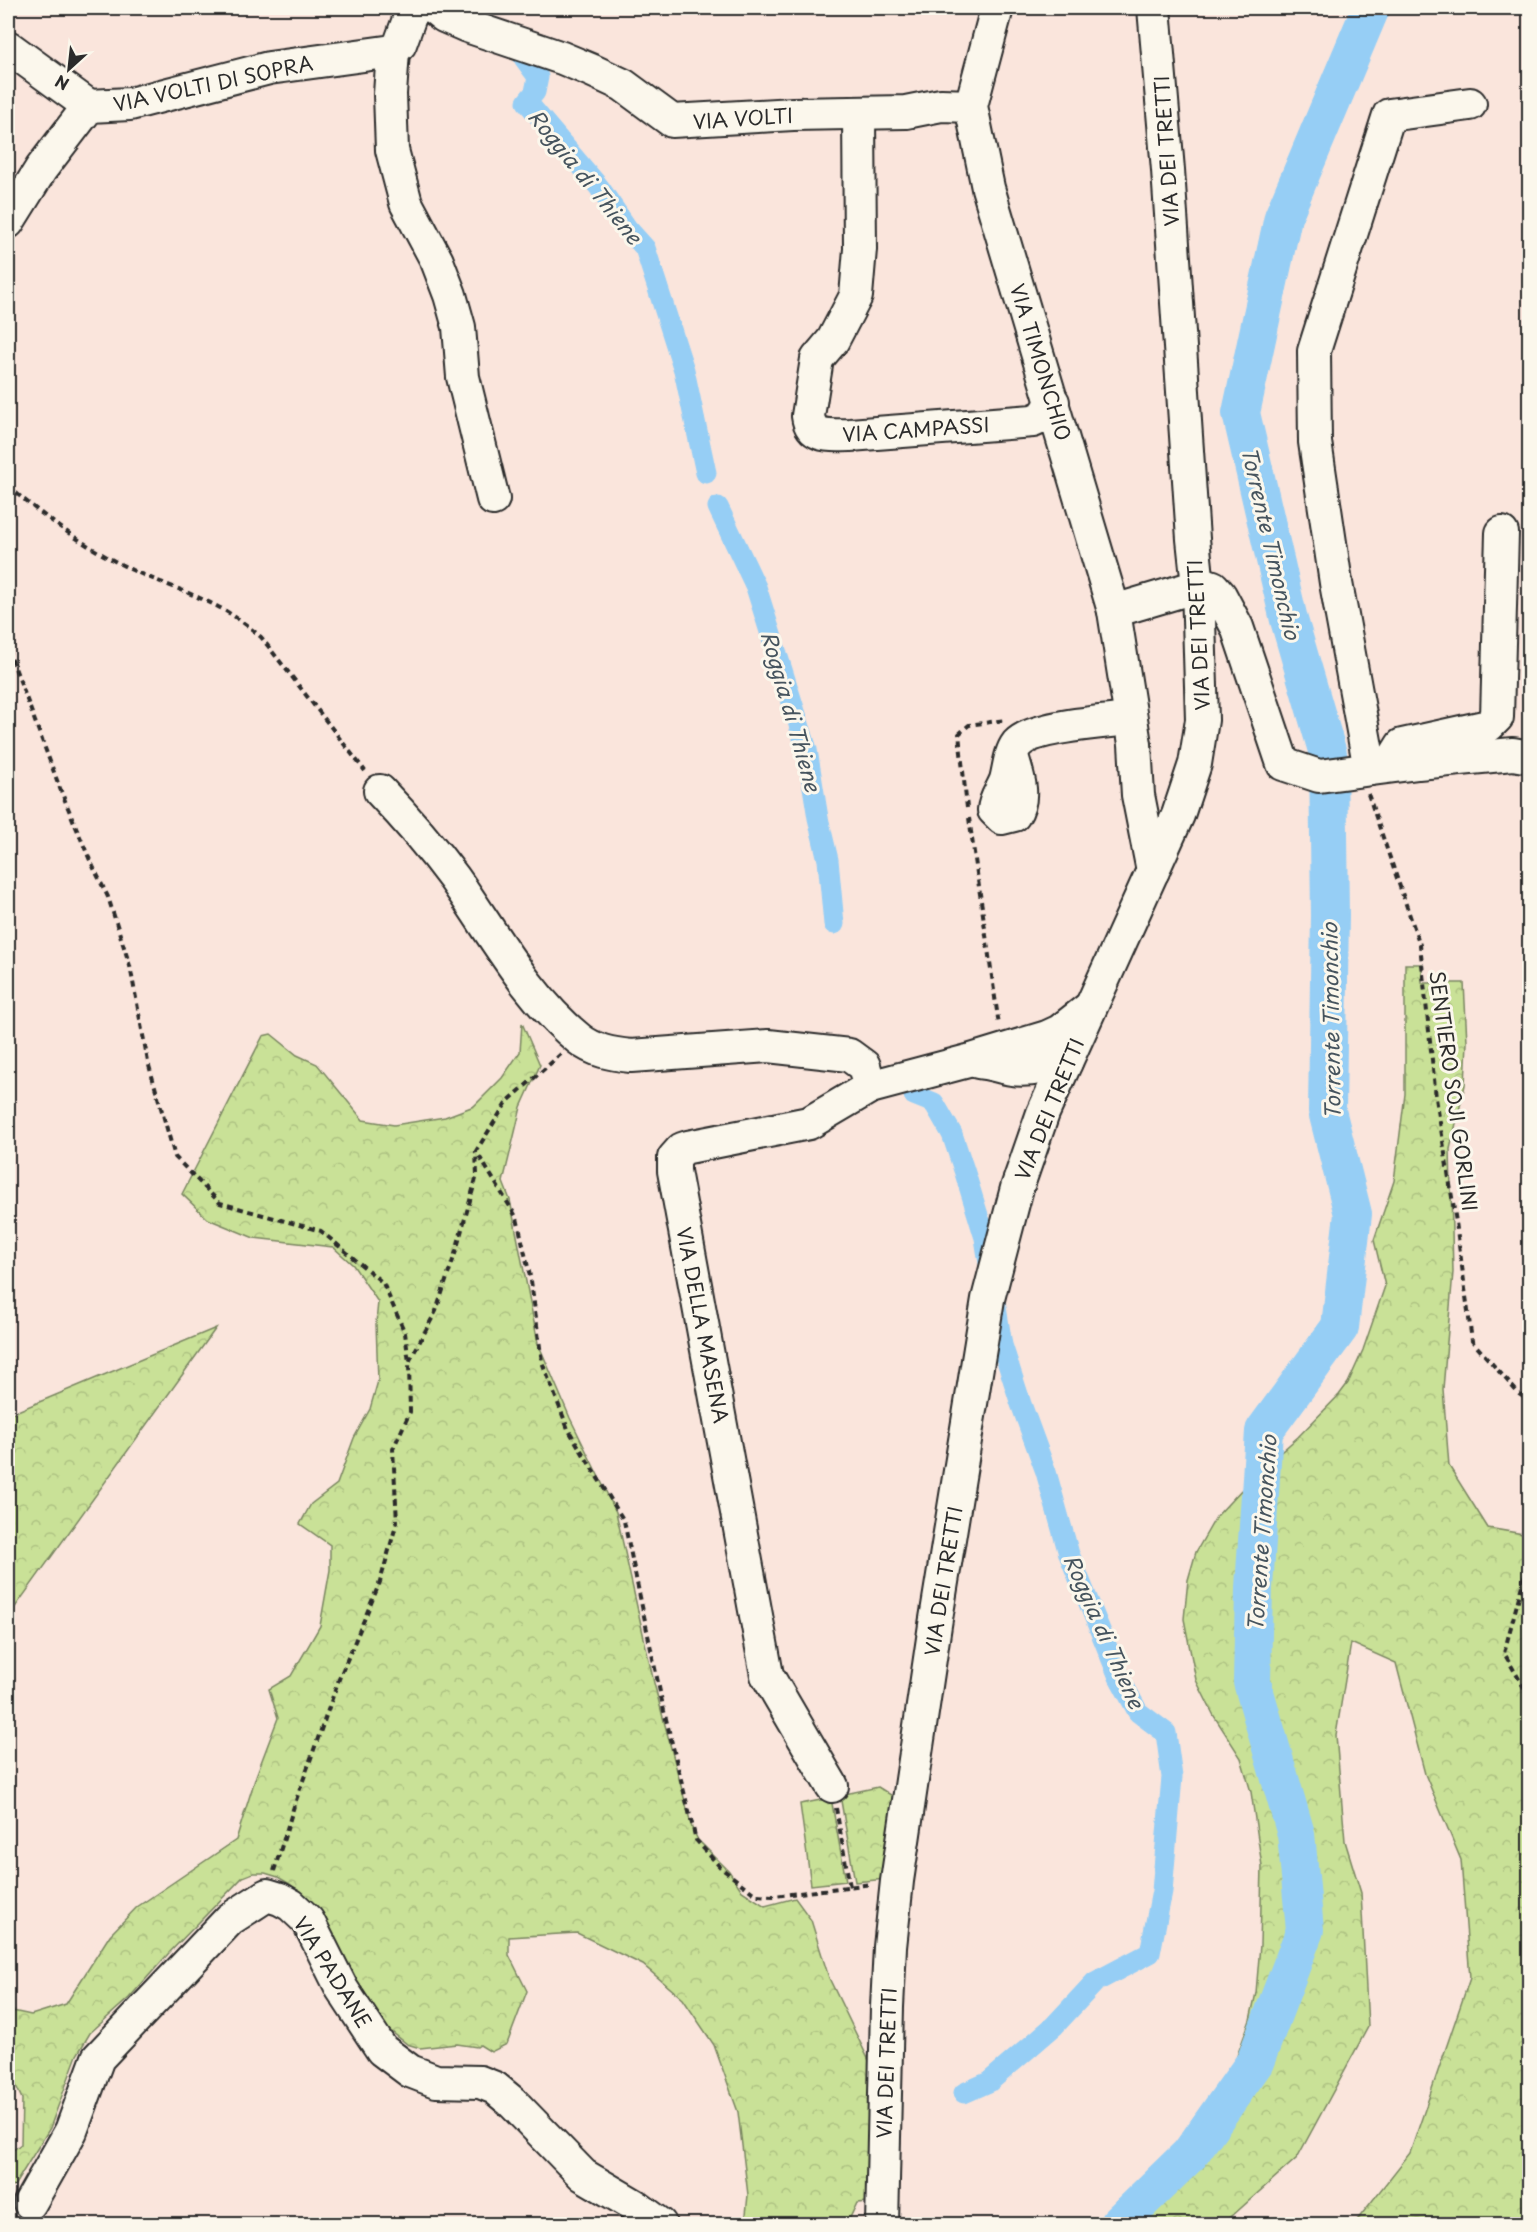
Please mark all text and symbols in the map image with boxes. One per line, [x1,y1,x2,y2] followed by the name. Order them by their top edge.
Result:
[39,39,99,99] north arrow
[111,47,315,119] street label: VIA VOLTI DI SOPRA
[51,70,73,97] text: N
[1146,75,1186,227] street label: VIA DEI TRETTI
[692,100,794,136] street label: VIA VOLTI
[521,101,652,252] water label: Roggia di Thiene
[1003,280,1079,444] street label: VIA TIMONCHIO
[841,409,991,449] street label: VIA CAMPASSI
[1234,444,1310,644] water label: Torrente Timonchio
[1179,559,1217,711] street label: VIA DEI TRETTI
[754,627,831,797] water label: Roggia di Thiene
[1312,921,1348,1120] water label: Torrente Timonchio
[1422,969,1486,1213] street label: SENTIERO SOJI GORLINI
[1007,1033,1091,1185] street label: VIA DEI TRETTI
[669,1224,737,1426] street label: VIA DELLA MASENA
[1238,1433,1284,1632] water label: Torrente Timonchio
[916,1504,970,1658] street label: VIA DEI TRETTI
[1057,1549,1154,1715] water label: Roggia di Thiene
[287,1910,379,2034] street label: VIA PADANE
[868,1987,904,2139] street label: VIA DEI TRETTI

